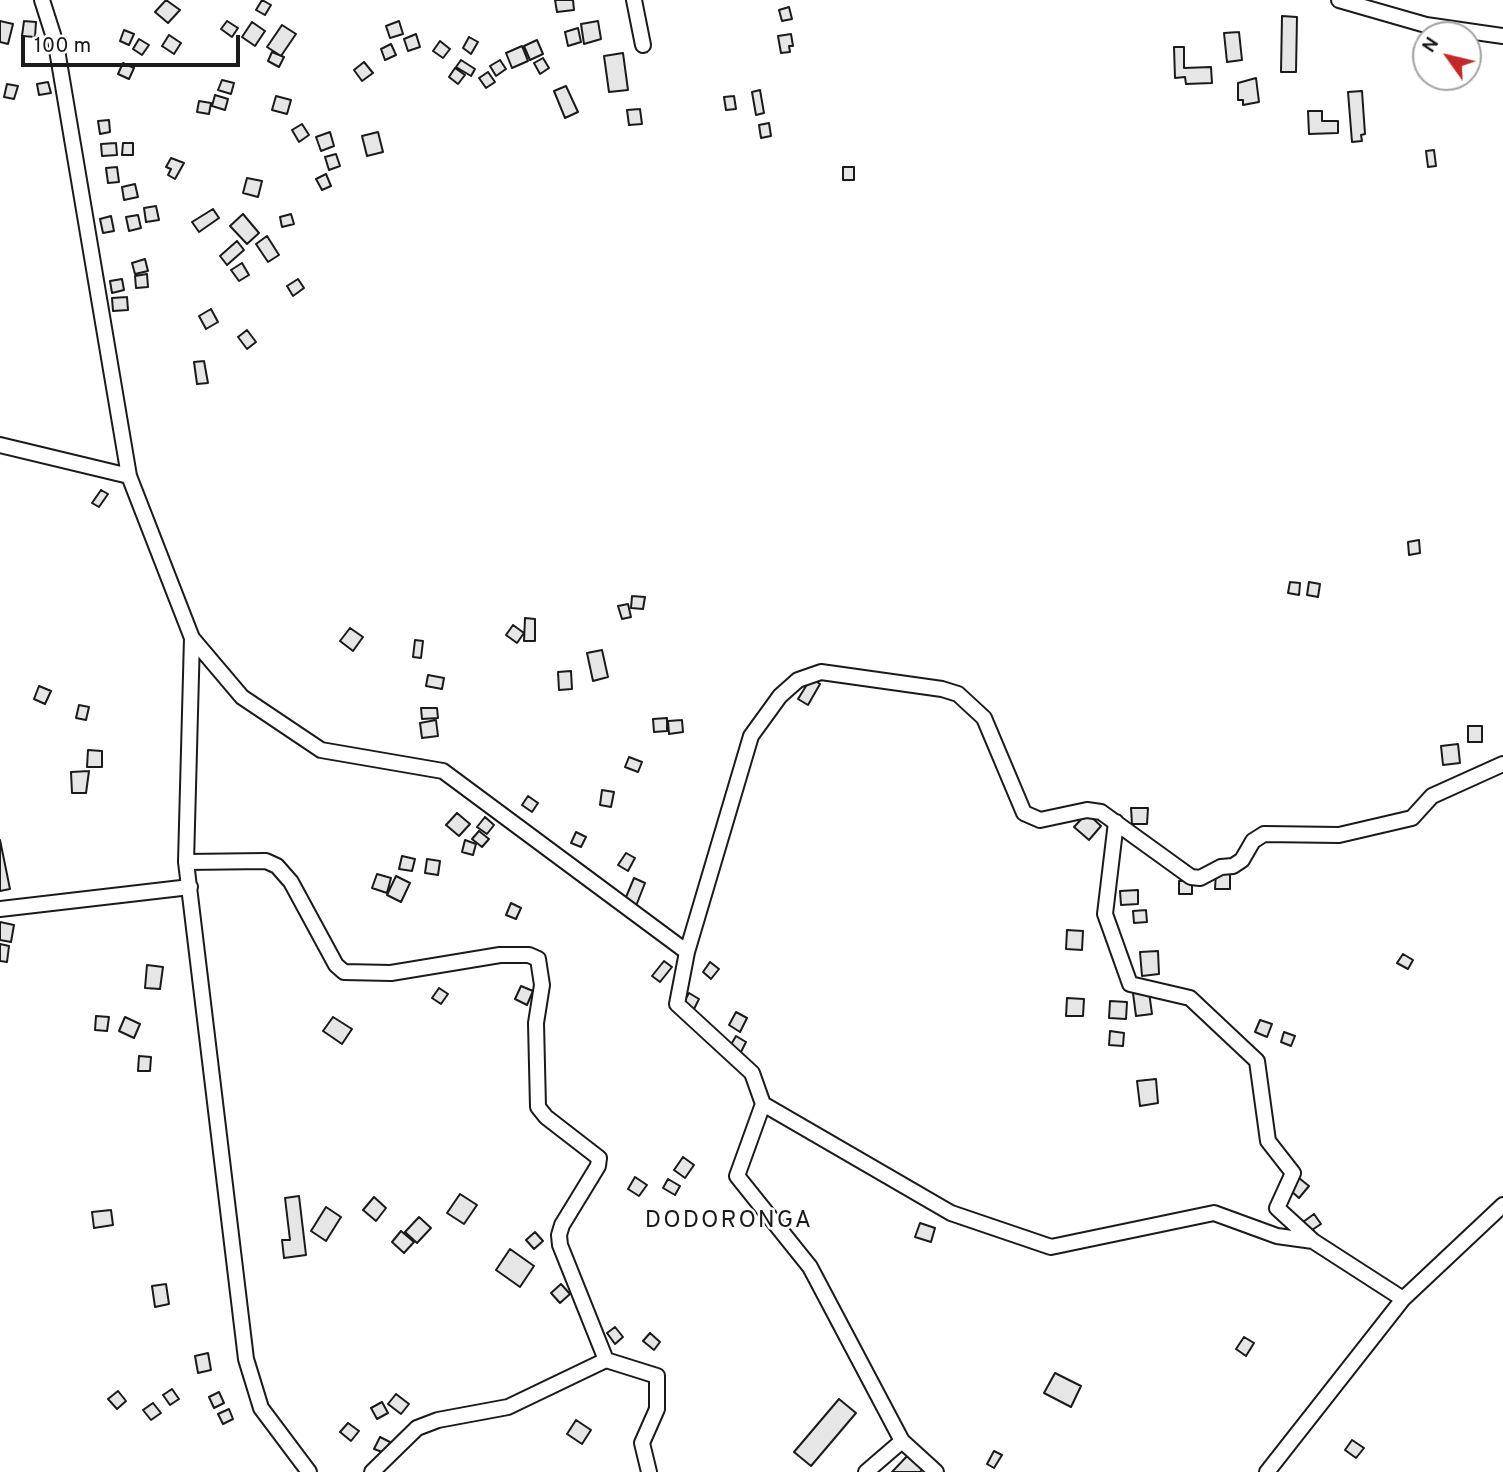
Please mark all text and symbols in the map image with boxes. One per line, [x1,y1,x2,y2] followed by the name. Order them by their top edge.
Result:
[24,21,243,65] scale bar
[1412,21,1482,91] north arrow
[34,33,91,60] text: 100 m
[1417,33,1445,58] text: N
[646,1208,812,1236] district label: DODORONGA

